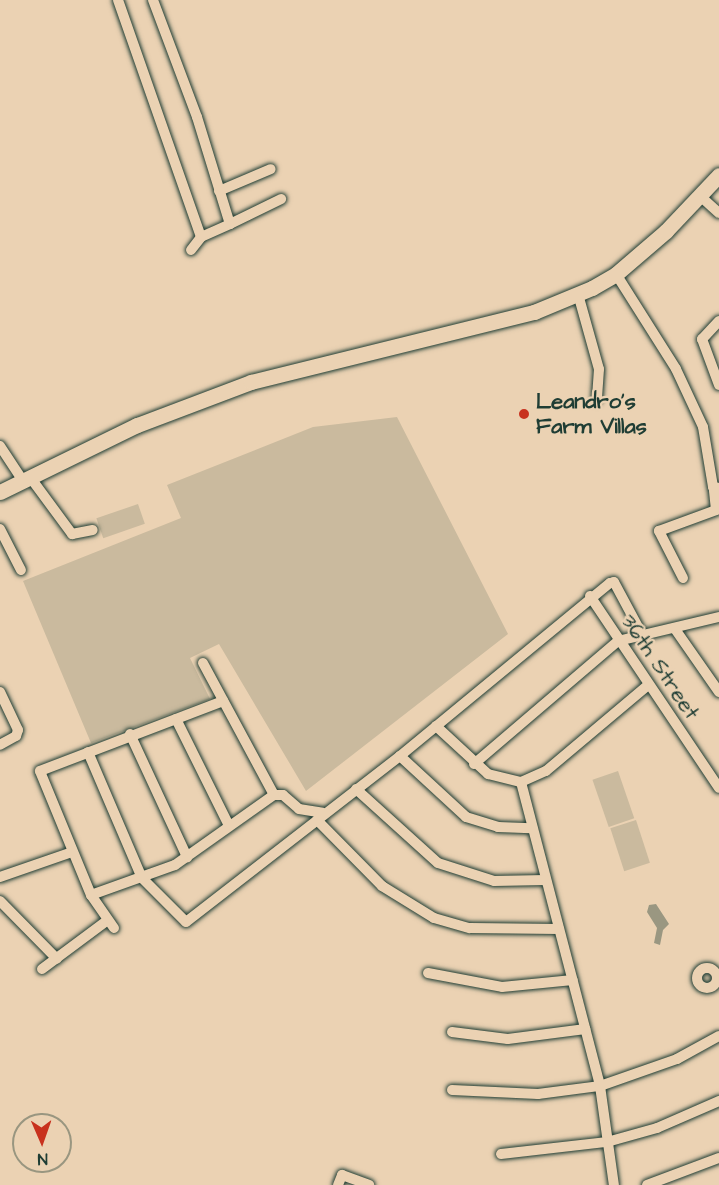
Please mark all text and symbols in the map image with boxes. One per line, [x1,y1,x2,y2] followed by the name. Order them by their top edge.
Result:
[536,388,647,440] place label: Leandro's Farm Villas
[517,407,531,421] marker: Leandro's Farm Villas
[615,609,705,725] street label: 36th Street
[12,1113,72,1173] north arrow
[37,1148,48,1170] text: N

